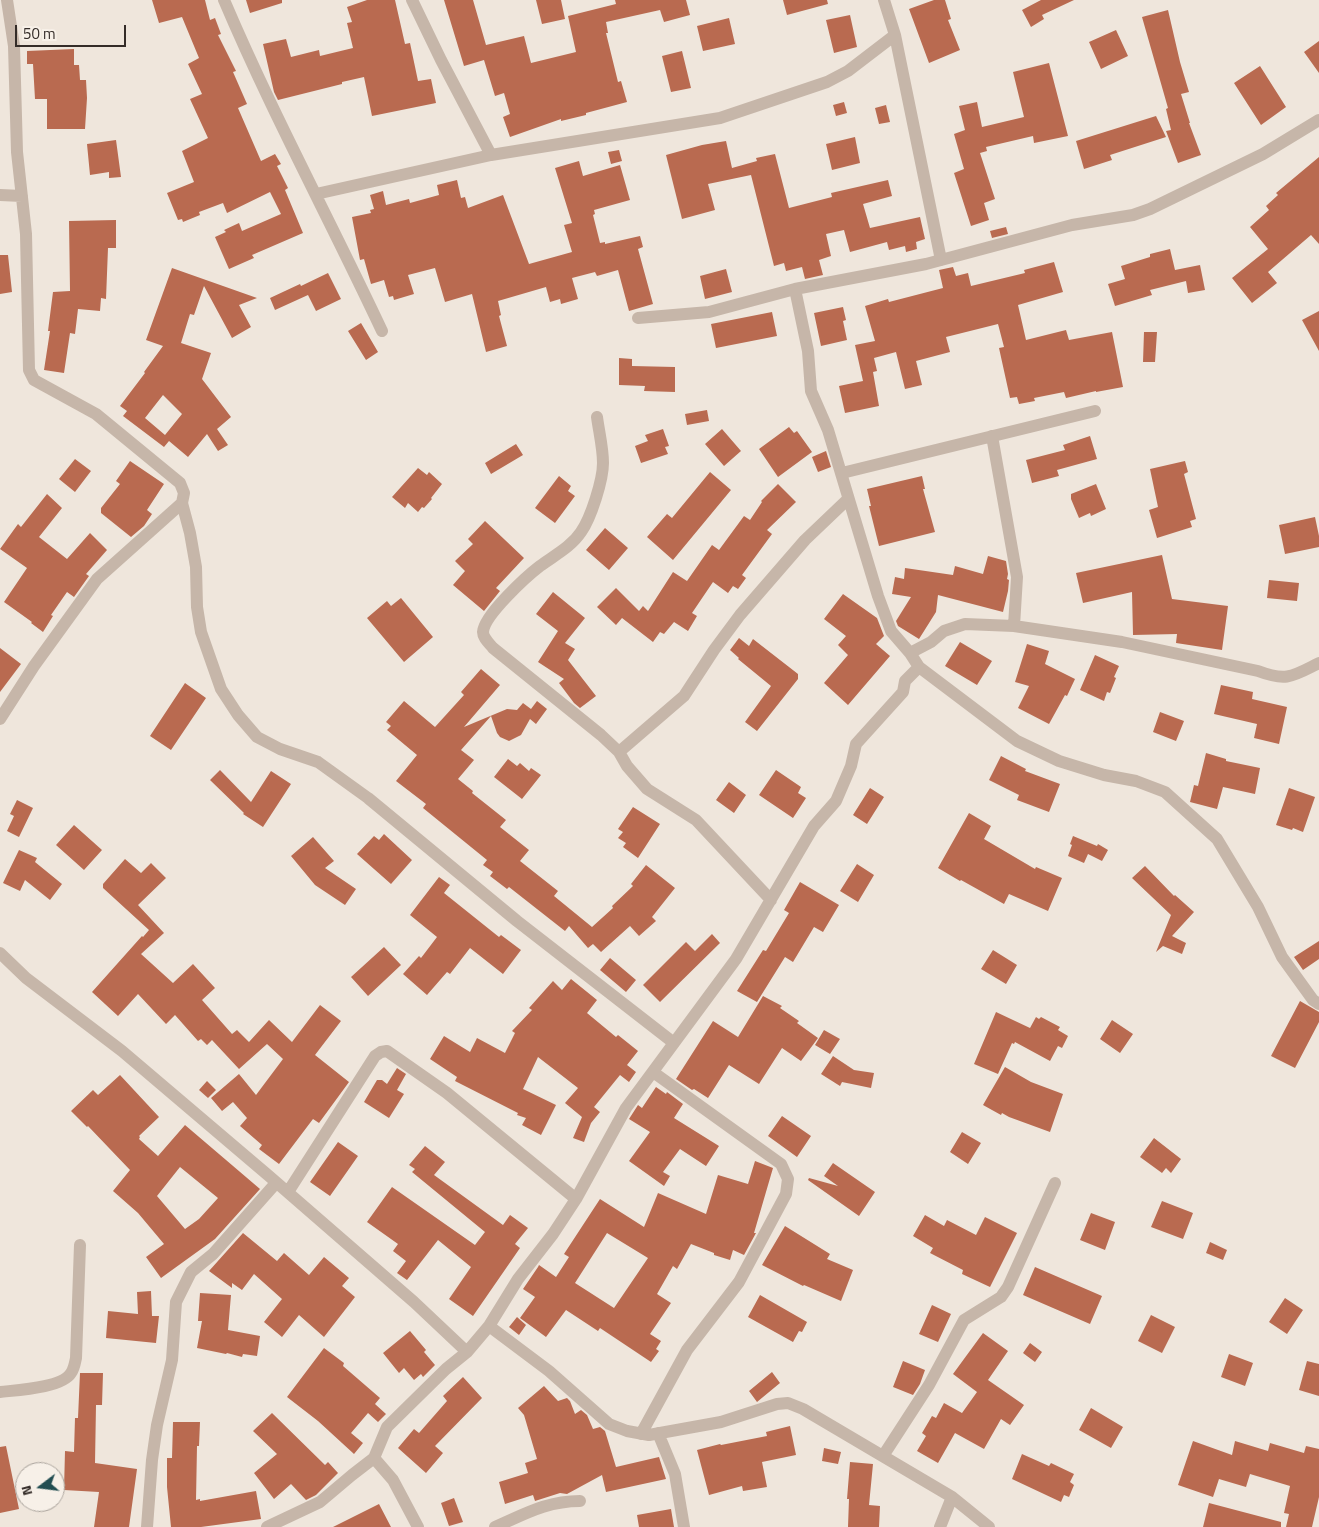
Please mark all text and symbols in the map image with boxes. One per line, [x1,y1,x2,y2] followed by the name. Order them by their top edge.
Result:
[18,15,129,47] scale bar
[23,22,56,45] text: 50 m
[15,1462,65,1512] north arrow
[15,1483,37,1498] text: N

